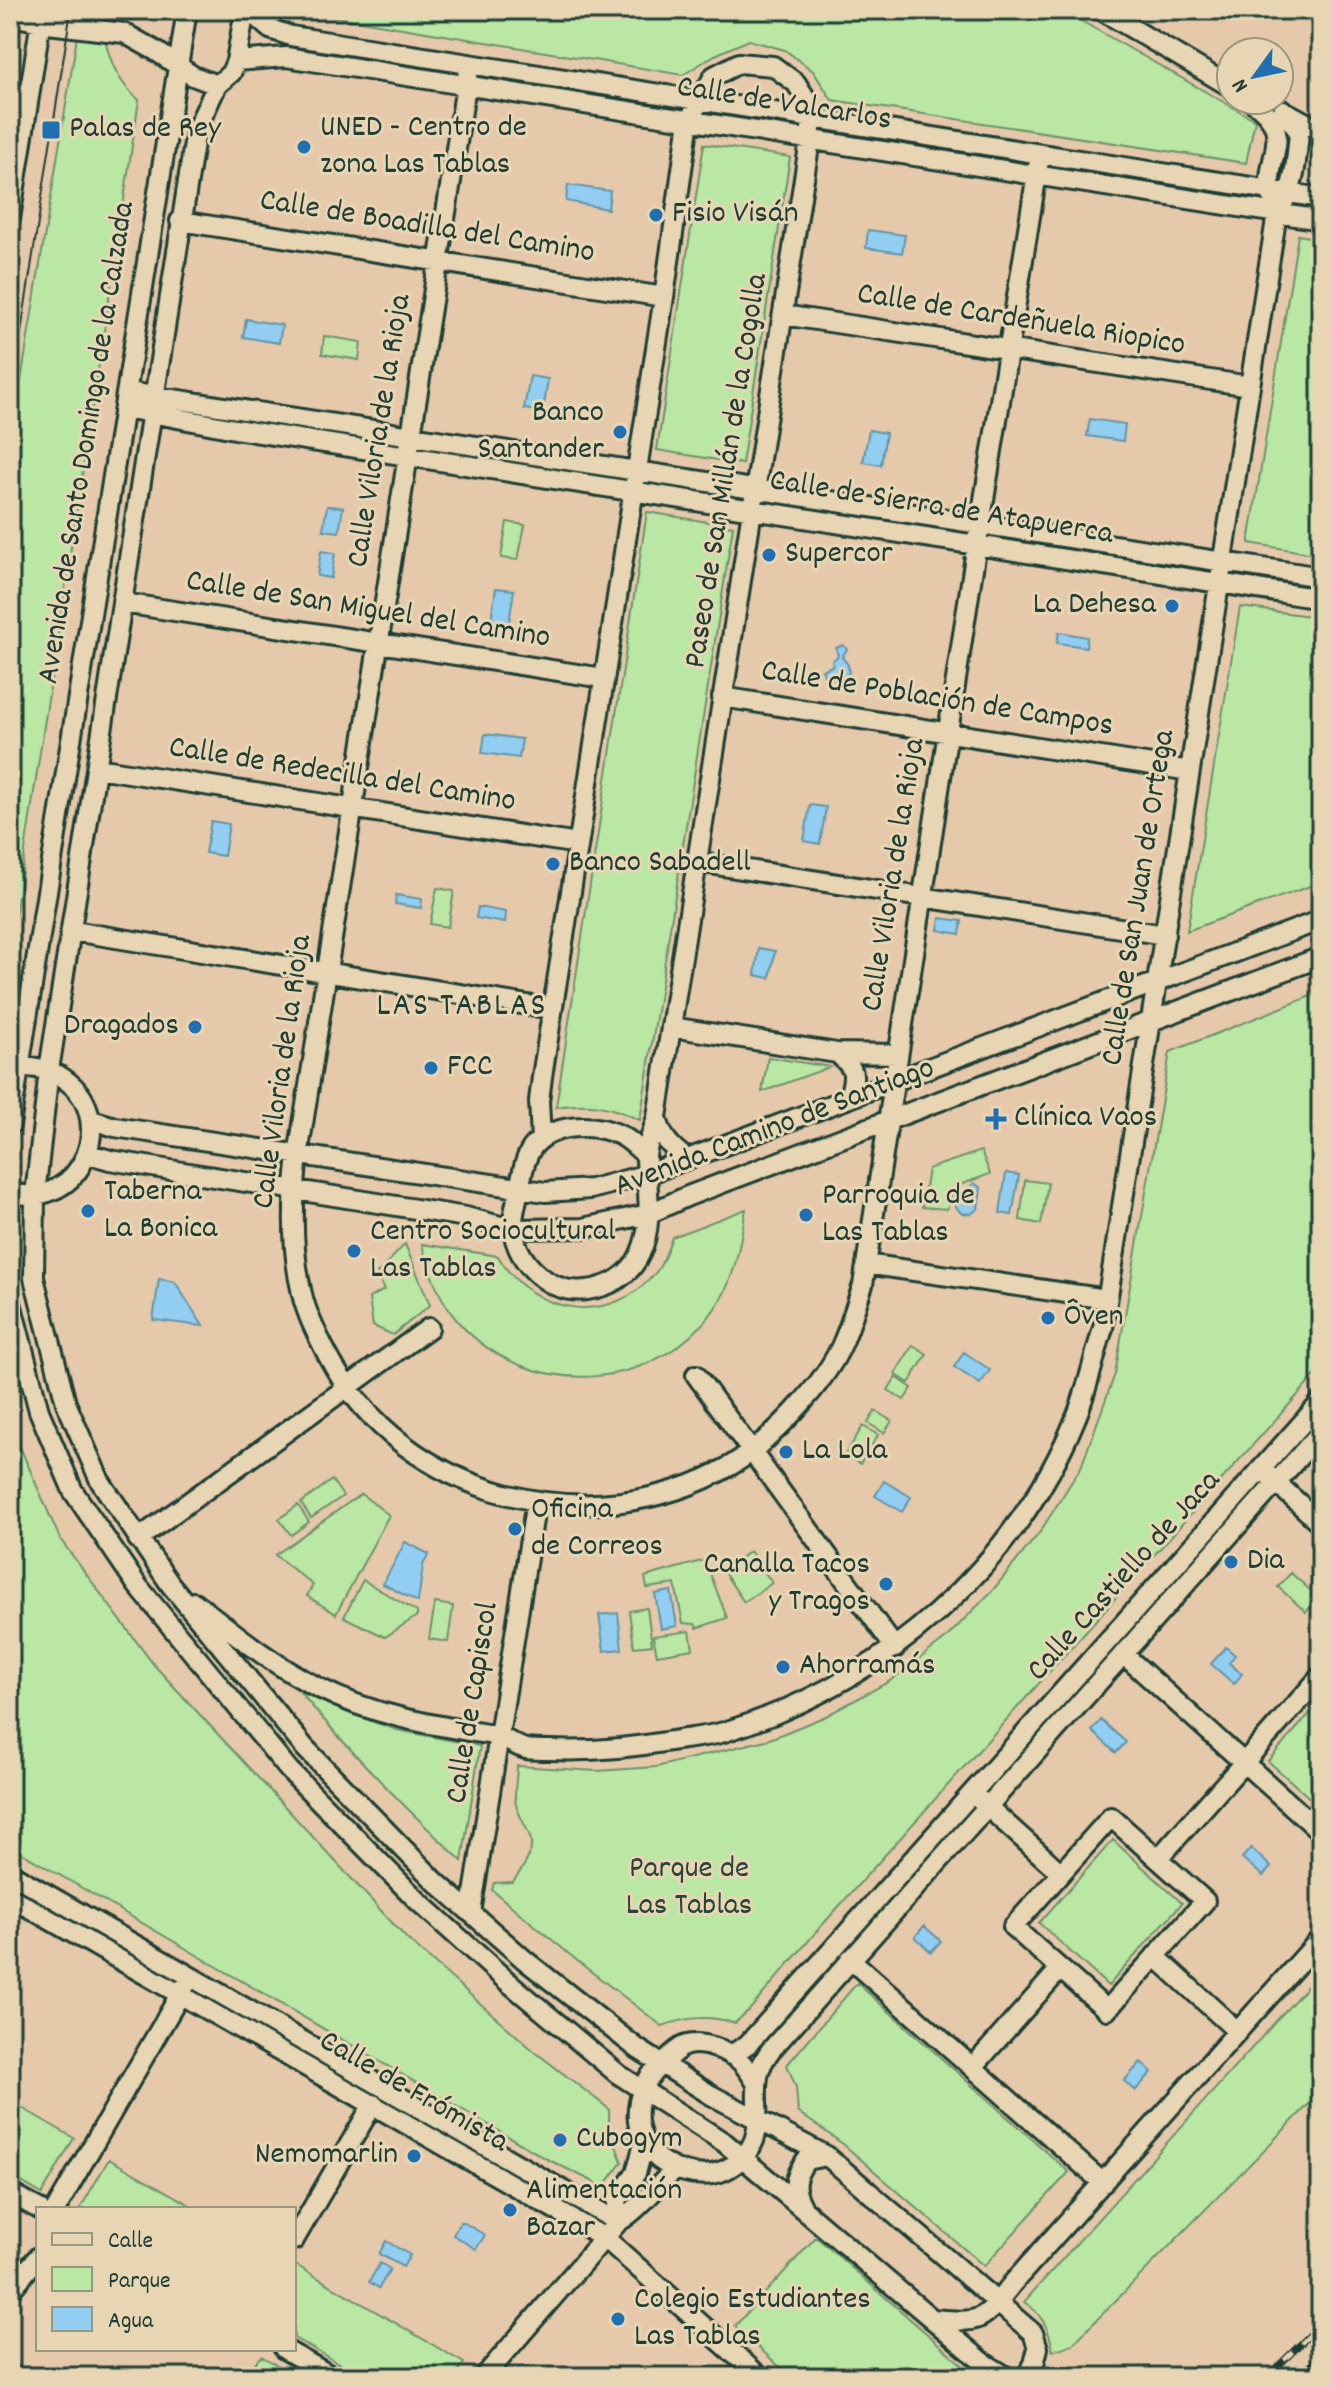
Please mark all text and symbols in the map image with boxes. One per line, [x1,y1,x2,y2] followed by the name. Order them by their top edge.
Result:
[1215,36,1295,116] north arrow
[673,65,895,145] street label: Calle de Valcarlos
[1225,72,1257,98] text: N
[320,106,527,189] place label: UNED - Centro de zona Las Tablas
[69,107,222,153] place label: Palas de Rey
[40,119,62,141] marker: Palas de Rey
[295,138,313,156] marker: UNED - Centro de zona Las Tablas
[256,179,598,277] street label: Calle de Boadilla del Camino
[672,192,799,238] place label: Fisio Visán
[27,198,149,687] street label: Avenida de Santo Domingo de la Calzada
[647,206,665,224] marker: Fisio Visán
[674,269,782,672] street label: Paseo de San Millán de la Cogolla
[854,272,1188,370] street label: Calle de Cardeñuela Riopico
[337,290,425,571] street label: Calle Viloria de la Rioja
[478,391,604,474] place label: Banco Santander
[611,423,629,441] marker: Banco Santander
[766,459,1117,559] street label: Calle de Sierra de Atapuerca
[785,532,893,578] place label: Supercor
[760,546,778,564] marker: Supercor
[183,559,553,663] street label: Calle de San Miguel del Camino
[1033,583,1157,629] place label: La Dehesa
[1163,597,1181,615] marker: La Dehesa
[758,649,1116,751] street label: Calle de Población de Campos
[165,726,519,826] street label: Calle de Redecilla del Camino
[1091,726,1189,1069] street label: Calle de San Juan de Ortega
[851,734,939,1015] street label: Calle Viloria de la Rioja
[569,841,751,887] place label: Banco Sabadell
[544,855,562,873] marker: Banco Sabadell
[242,931,326,1212] street label: Calle Viloria de la Rioja
[377,983,548,1032] district label: LAS TABLAS
[64,1004,179,1050] place label: Dragados
[186,1018,204,1036] marker: Dragados
[447,1045,493,1091] place label: FCC
[608,1047,942,1211] street label: Avenida Camino de Santiago
[422,1059,440,1077] marker: FCC
[1014,1096,1157,1142] place label: Clínica Vaos
[985,1108,1007,1130] marker: Clínica Vaos
[104,1170,218,1253] place label: Taberna La Bonica
[822,1174,975,1257] place label: Parroquia de Las Tablas
[79,1202,97,1220] marker: Taberna La Bonica
[797,1206,815,1224] marker: Parroquia de Las Tablas
[370,1210,616,1293] place label: Centro Sociocultural Las Tablas
[345,1242,363,1260] marker: Centro Sociocultural Las Tablas
[1064,1295,1124,1341] place label: Ôven
[1039,1309,1057,1327] marker: Ôven
[802,1429,888,1475] place label: La Lola
[777,1443,795,1461] marker: La Lola
[1017,1460,1234,1693] street label: Calle Castiello de Jaca
[531,1488,663,1571] place label: Oficina de Correos
[506,1520,524,1538] marker: Oficina de Correos
[1247,1539,1285,1585] place label: Dia
[703,1543,870,1626] place label: Canalla Tacos y Tragos
[1222,1553,1240,1571] marker: Dia
[877,1575,895,1593] marker: Canalla Tacos y Tragos
[435,1599,513,1807] street label: Calle de Capiscol
[799,1644,936,1690] place label: Ahorramás
[774,1658,792,1676] marker: Ahorramás
[626,1847,752,1930] park label: Parque de Las Tablas
[310,2020,517,2167] street label: Calle de Frómista
[576,2117,683,2163] place label: Cubogym
[551,2131,569,2149] marker: Cubogym
[255,2133,398,2179] place label: Nemomarlin
[405,2147,423,2165] marker: Nemomarlin
[526,2169,682,2252] place label: Alimentación Bazar
[501,2201,519,2219] marker: Alimentación Bazar
[36,2207,296,2351] legend
[108,2225,153,2259] text: Calle
[108,2265,171,2299] text: Parque
[634,2278,871,2361] place label: Colegio Estudiantes Las Tablas
[108,2305,154,2339] text: Agua
[609,2310,627,2328] marker: Colegio Estudiantes Las Tablas

